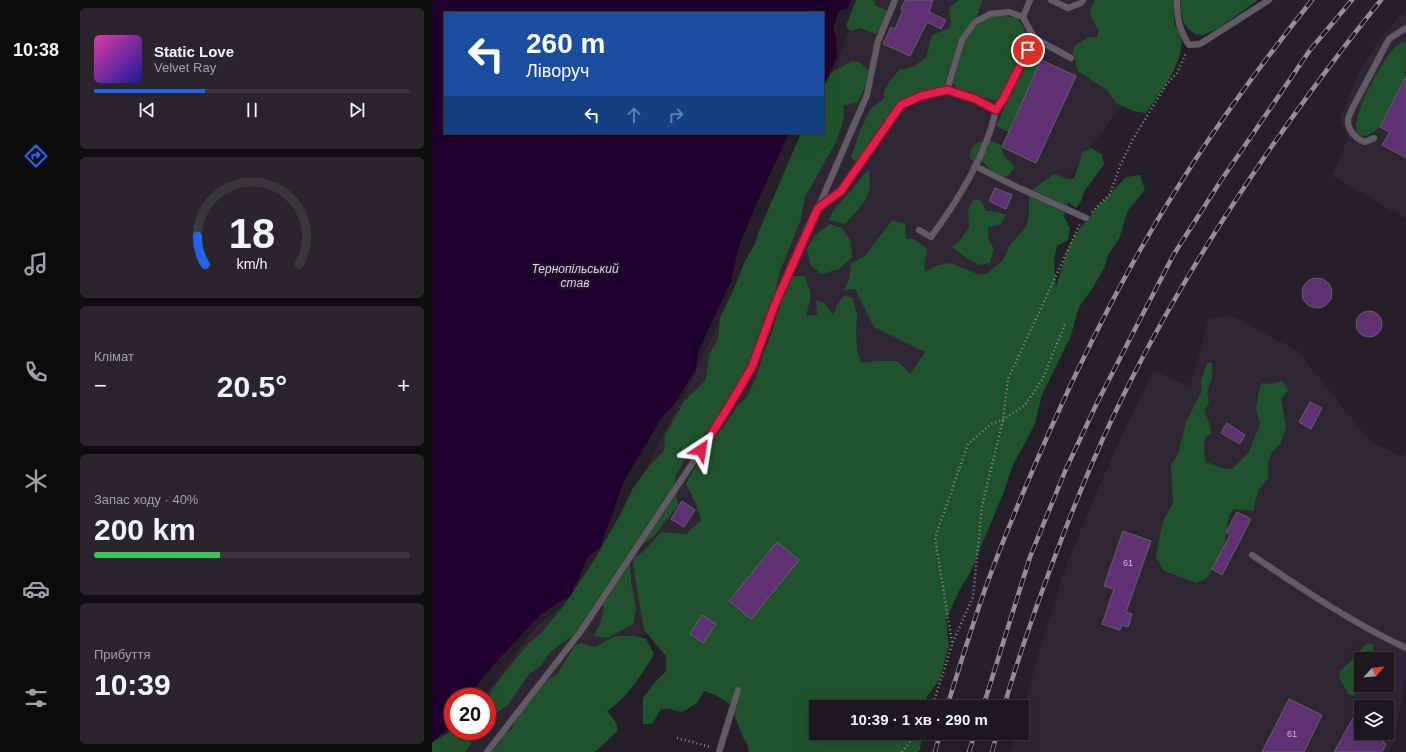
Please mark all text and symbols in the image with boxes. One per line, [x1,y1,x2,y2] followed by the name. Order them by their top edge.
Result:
[460,28,512,80] icon: left
[526,28,605,59] text: 260 m
[1011,33,1045,67] pin
[1017,39,1039,61] icon: arrive
[13,40,59,60] text: 10:38
[154,43,234,60] text: Static Love
[154,60,216,75] text: Velvet Ray
[526,61,589,81] text: Ліворуч
[136,99,158,121] icon: previous
[241,99,263,121] icon: pause
[346,99,368,121] icon: next
[581,104,603,126] icon: left
[623,104,645,126] icon: ahead
[665,104,687,126] icon: right
[22,142,50,170] icon: directions
[229,210,275,257] text: 18
[22,250,50,278] icon: music
[237,256,268,272] text: km/h
[531,262,619,290] water label: Тернопільський став
[94,349,134,364] text: Клімат
[22,358,50,386] icon: phone
[217,370,287,403] text: 20.5°
[94,373,107,398] text: −
[397,373,410,398] text: +
[680,429,722,471] position arrow
[22,467,50,495] icon: climate
[94,492,198,507] text: Запас ходу · 40%
[94,513,196,546] text: 200 km
[1123,558,1133,568] house number: 61
[22,575,50,603] icon: car
[94,647,150,662] text: Прибуття
[1354,652,1394,692] north arrow
[1354,652,1394,740] map controls
[94,668,171,701] text: 10:39
[22,684,50,712] icon: filters
[444,688,496,740] speed limit sign: 20
[1354,700,1394,740] button: layers
[850,711,988,728] text: 10:39 · 1 хв · 290 m
[1287,729,1297,739] house number: 61

